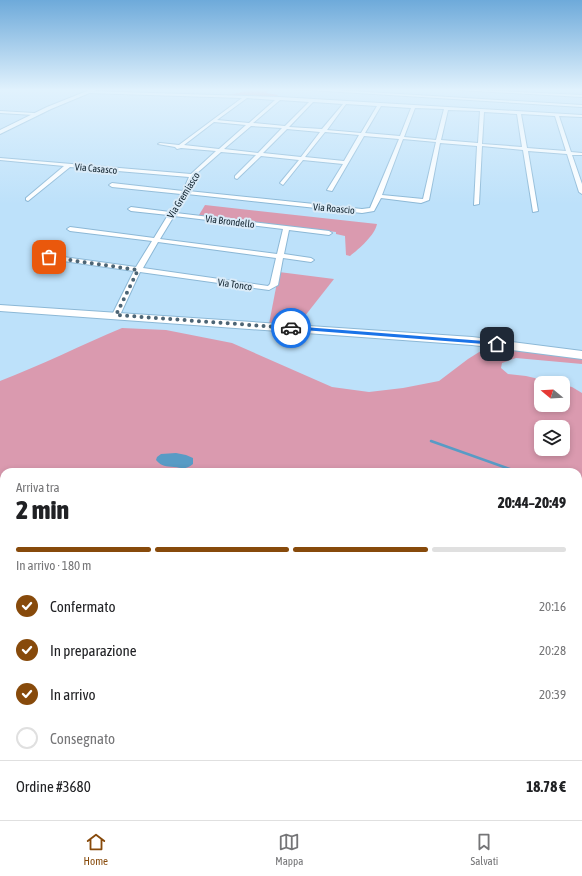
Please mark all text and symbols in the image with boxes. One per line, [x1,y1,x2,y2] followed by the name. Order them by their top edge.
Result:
[74,161,118,176] street label: Via Casasco
[165,170,202,220] street label: Via Gremiasco
[313,201,356,216] street label: Via Roascio
[205,213,256,230] street label: Via Brondello
[32,240,66,274] pin
[38,246,60,268] icon: bag
[217,277,253,292] street label: Via Tonco
[271,308,311,348] courier
[280,317,302,339] icon: car
[480,327,514,361] pin
[486,333,508,355] icon: home
[534,376,570,412] north arrow
[534,376,570,456] map controls
[534,420,570,456] button: layers
[16,480,59,495] text: Arriva tra
[498,494,566,511] text: 20:44–20:49
[16,495,69,525] text: 2 min
[16,558,91,573] text: In arrivo · 180 m
[16,595,38,617] icon: check
[50,598,115,615] text: Confermato
[539,599,566,614] text: 20:16
[16,639,38,661] icon: check
[50,642,137,659] text: In preparazione
[539,643,566,658] text: 20:28
[16,683,38,705] icon: check
[50,686,96,703] text: In arrivo
[539,687,566,702] text: 20:39
[50,730,115,747] text: Consegnato
[16,778,91,795] text: Ordine #3680
[526,778,566,795] text: 18.78 €
[84,831,108,867] tab: Home
[275,831,303,867] tab: Mappa
[471,831,498,867] tab: Salvati

